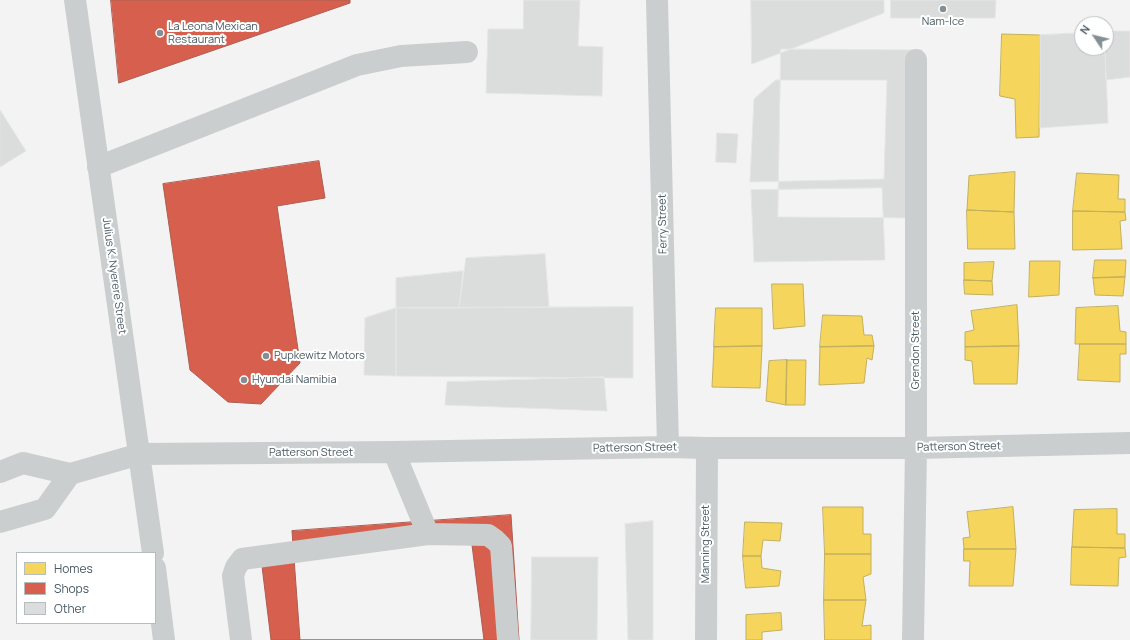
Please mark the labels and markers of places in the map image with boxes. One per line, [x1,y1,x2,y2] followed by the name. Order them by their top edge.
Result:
[938,4,948,14] marker: Nam-Ice
[922,15,964,29] place label: Nam-Ice
[168,20,258,46] place label: La Leona Mexican Restaurant
[155,28,165,38] marker: La Leona Mexican Restaurant
[274,349,365,363] place label: Pupkewitz Motors
[261,351,271,361] marker: Pupkewitz Motors
[252,373,336,387] place label: Hyundai Namibia
[239,375,249,385] marker: Hyundai Namibia

